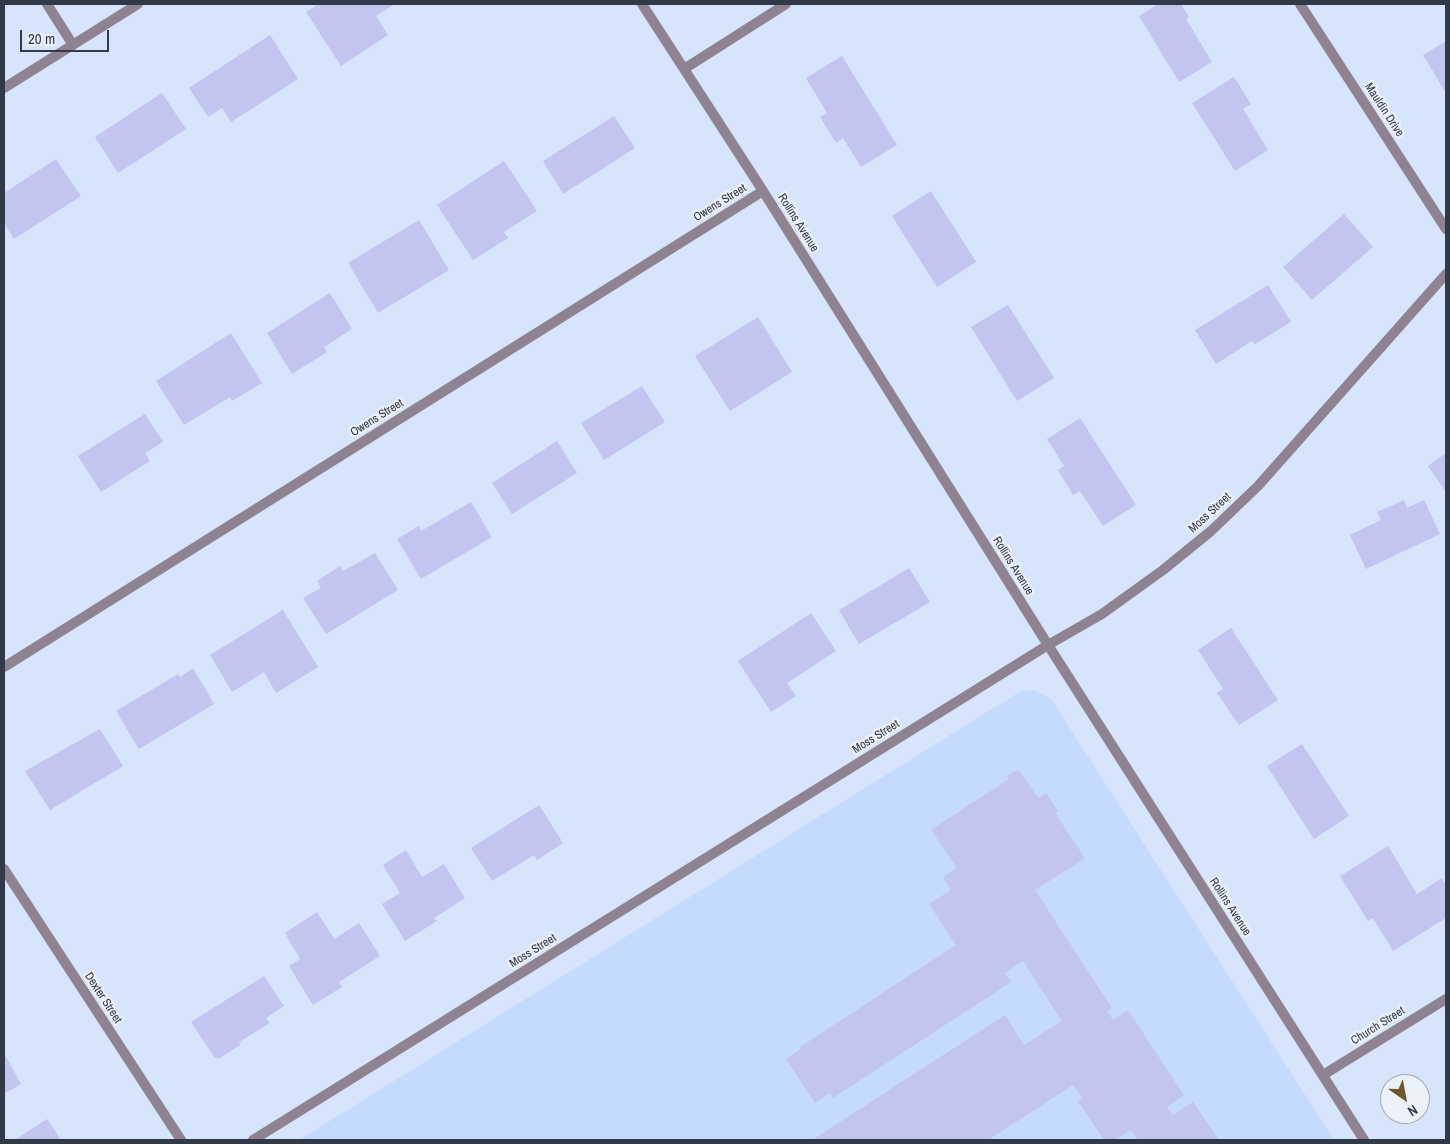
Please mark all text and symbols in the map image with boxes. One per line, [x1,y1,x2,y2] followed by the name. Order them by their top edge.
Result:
[22,20,111,52] scale bar
[28,28,55,49] text: 20 m
[1361,80,1407,140] street label: Mauldin Drive
[691,181,749,225] street label: Owens Street
[774,191,822,255] street label: Rollins Avenue
[348,396,406,440] street label: Owens Street
[1186,490,1234,536] street label: Moss Street
[989,534,1037,598] street label: Rollins Avenue
[850,717,902,757] street label: Moss Street
[1206,875,1254,939] street label: Rollins Avenue
[507,931,559,971] street label: Moss Street
[81,970,125,1026] street label: Dexter Street
[1348,1004,1408,1048] street label: Church Street
[1380,1074,1430,1124] north arrow
[1404,1101,1421,1121] text: N

